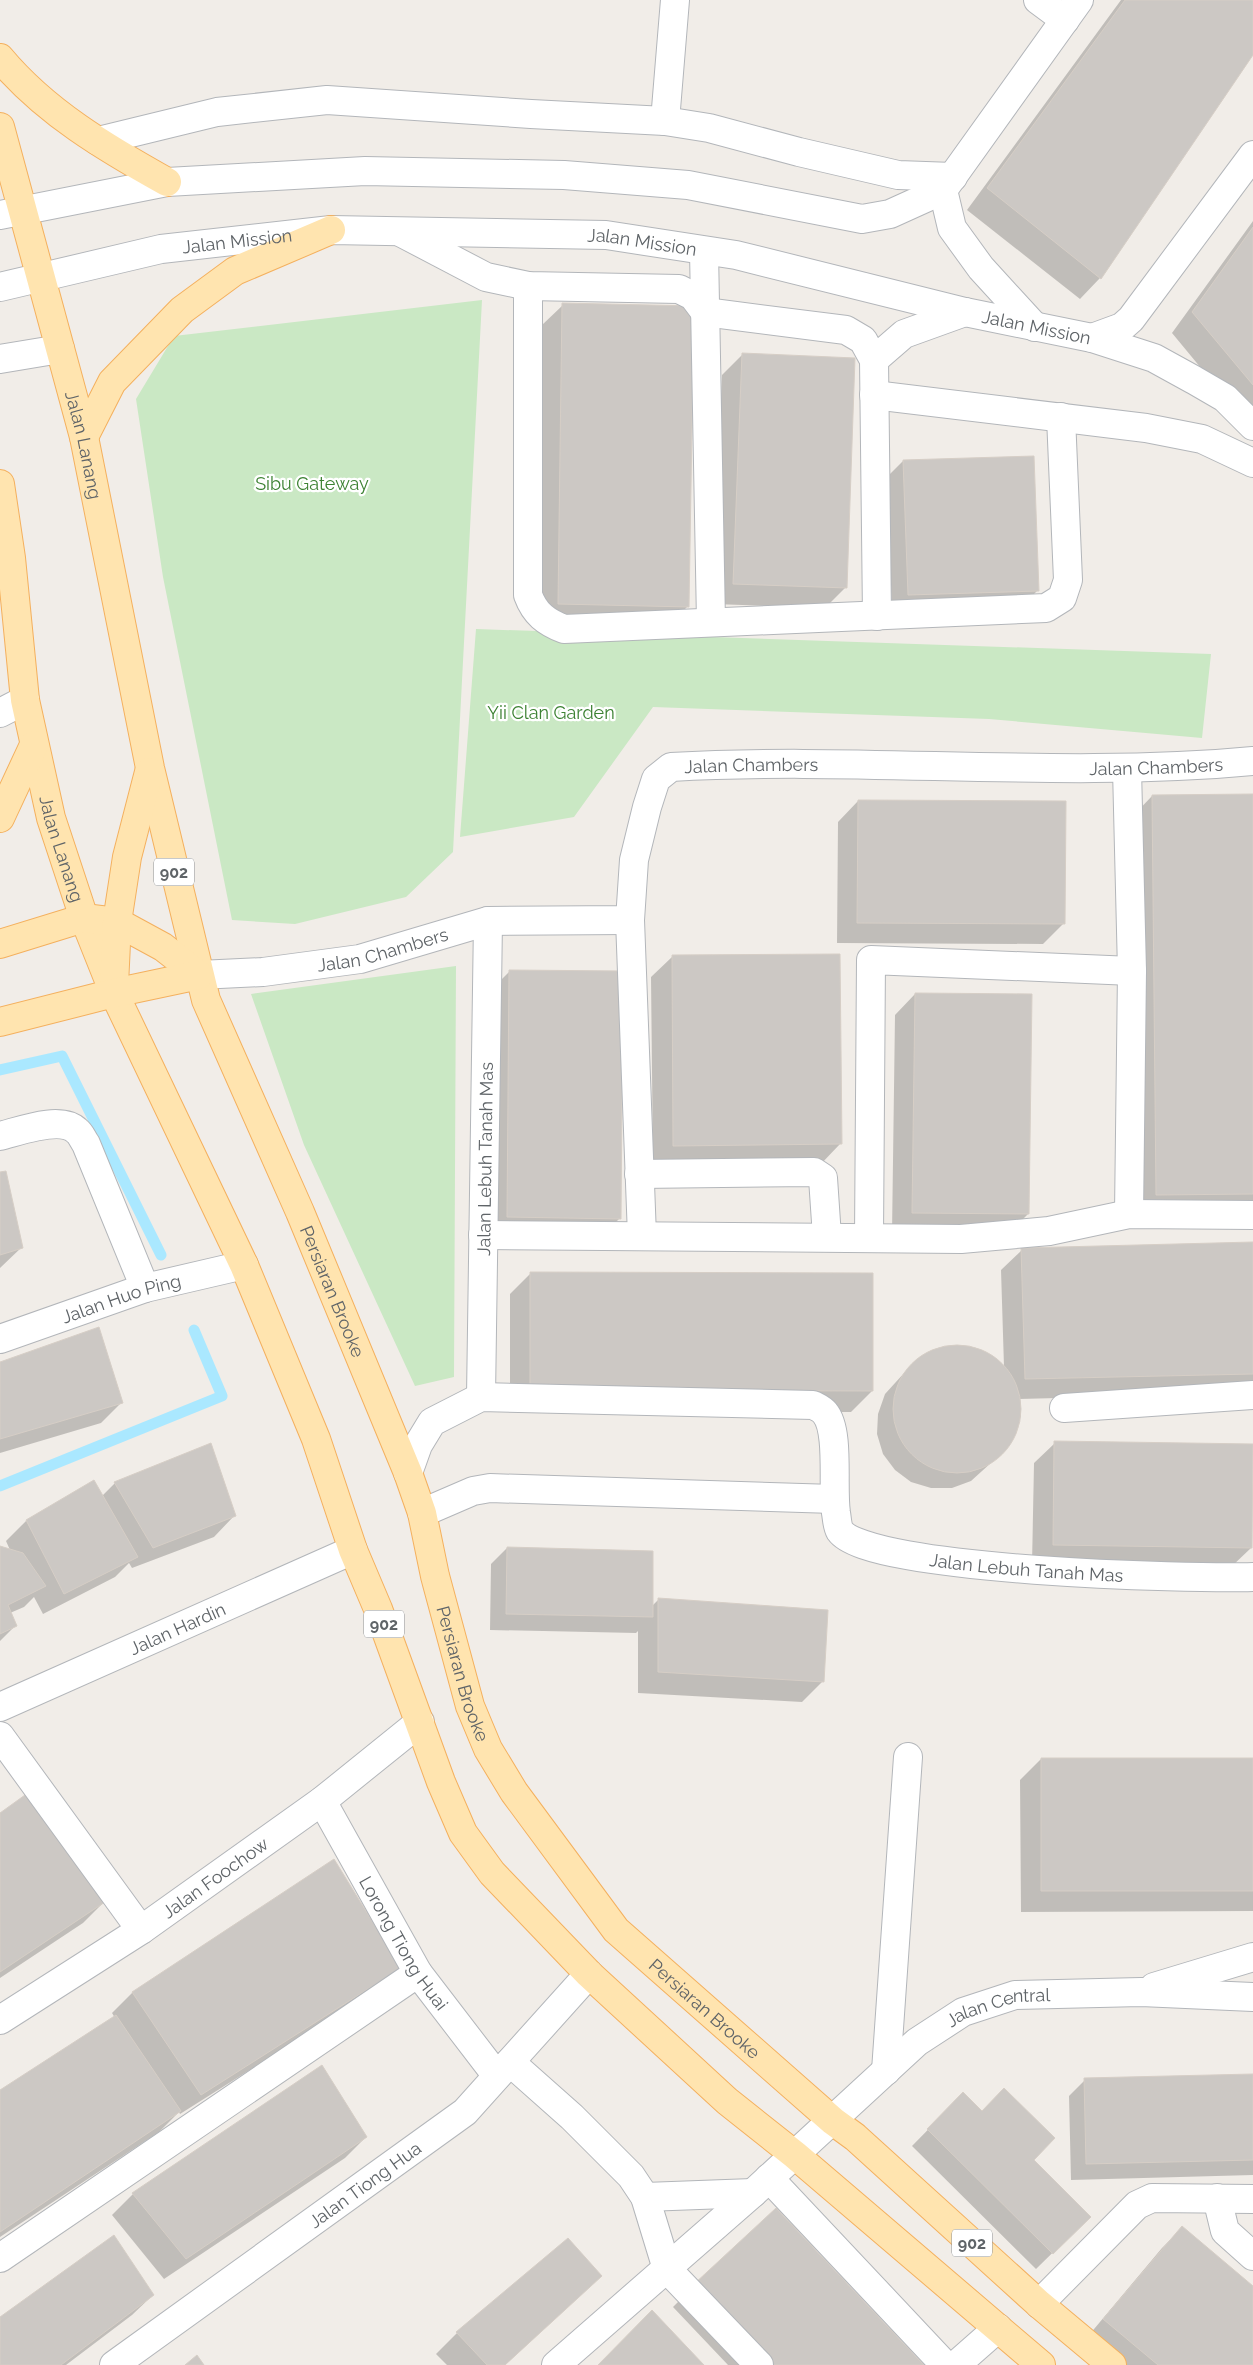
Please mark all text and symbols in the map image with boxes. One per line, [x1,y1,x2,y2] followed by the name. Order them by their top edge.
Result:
[181,224,293,257] street label: Jalan Mission
[587,224,698,259] street label: Jalan Mission
[980,305,1093,348] street label: Jalan Mission
[61,389,107,501] street label: Jalan Lanang
[255,473,369,494] park label: Sibu Gateway
[487,702,615,723] park label: Yii Clan Garden
[684,753,819,777] street label: Jalan Chambers
[1089,753,1224,779] street label: Jalan Chambers
[36,794,89,905] street label: Jalan Lanang
[154,859,194,886] road number: 902
[316,923,451,975] street label: Jalan Chambers
[473,1062,496,1256] street label: Jalan Lebuh Tanah Mas
[296,1222,370,1361] street label: Persiaran Brooke
[59,1270,183,1327] street label: Jalan Huo Ping
[928,1549,1124,1585] street label: Jalan Lebuh Tanah Mas
[126,1598,229,1659] street label: Jalan Hardin
[433,1603,494,1745] street label: Persiaran Brooke
[364,1610,404,1638] road number: 902
[158,1832,272,1922] street label: Jalan Foochow
[355,1872,453,2014] street label: Lorong Tiong Huai
[645,1954,765,2063] street label: Persiaran Brooke
[942,1984,1051,2031] street label: Jalan Central
[304,2137,425,2232] street label: Jalan Tiong Hua
[952,2230,992,2256] road number: 902

